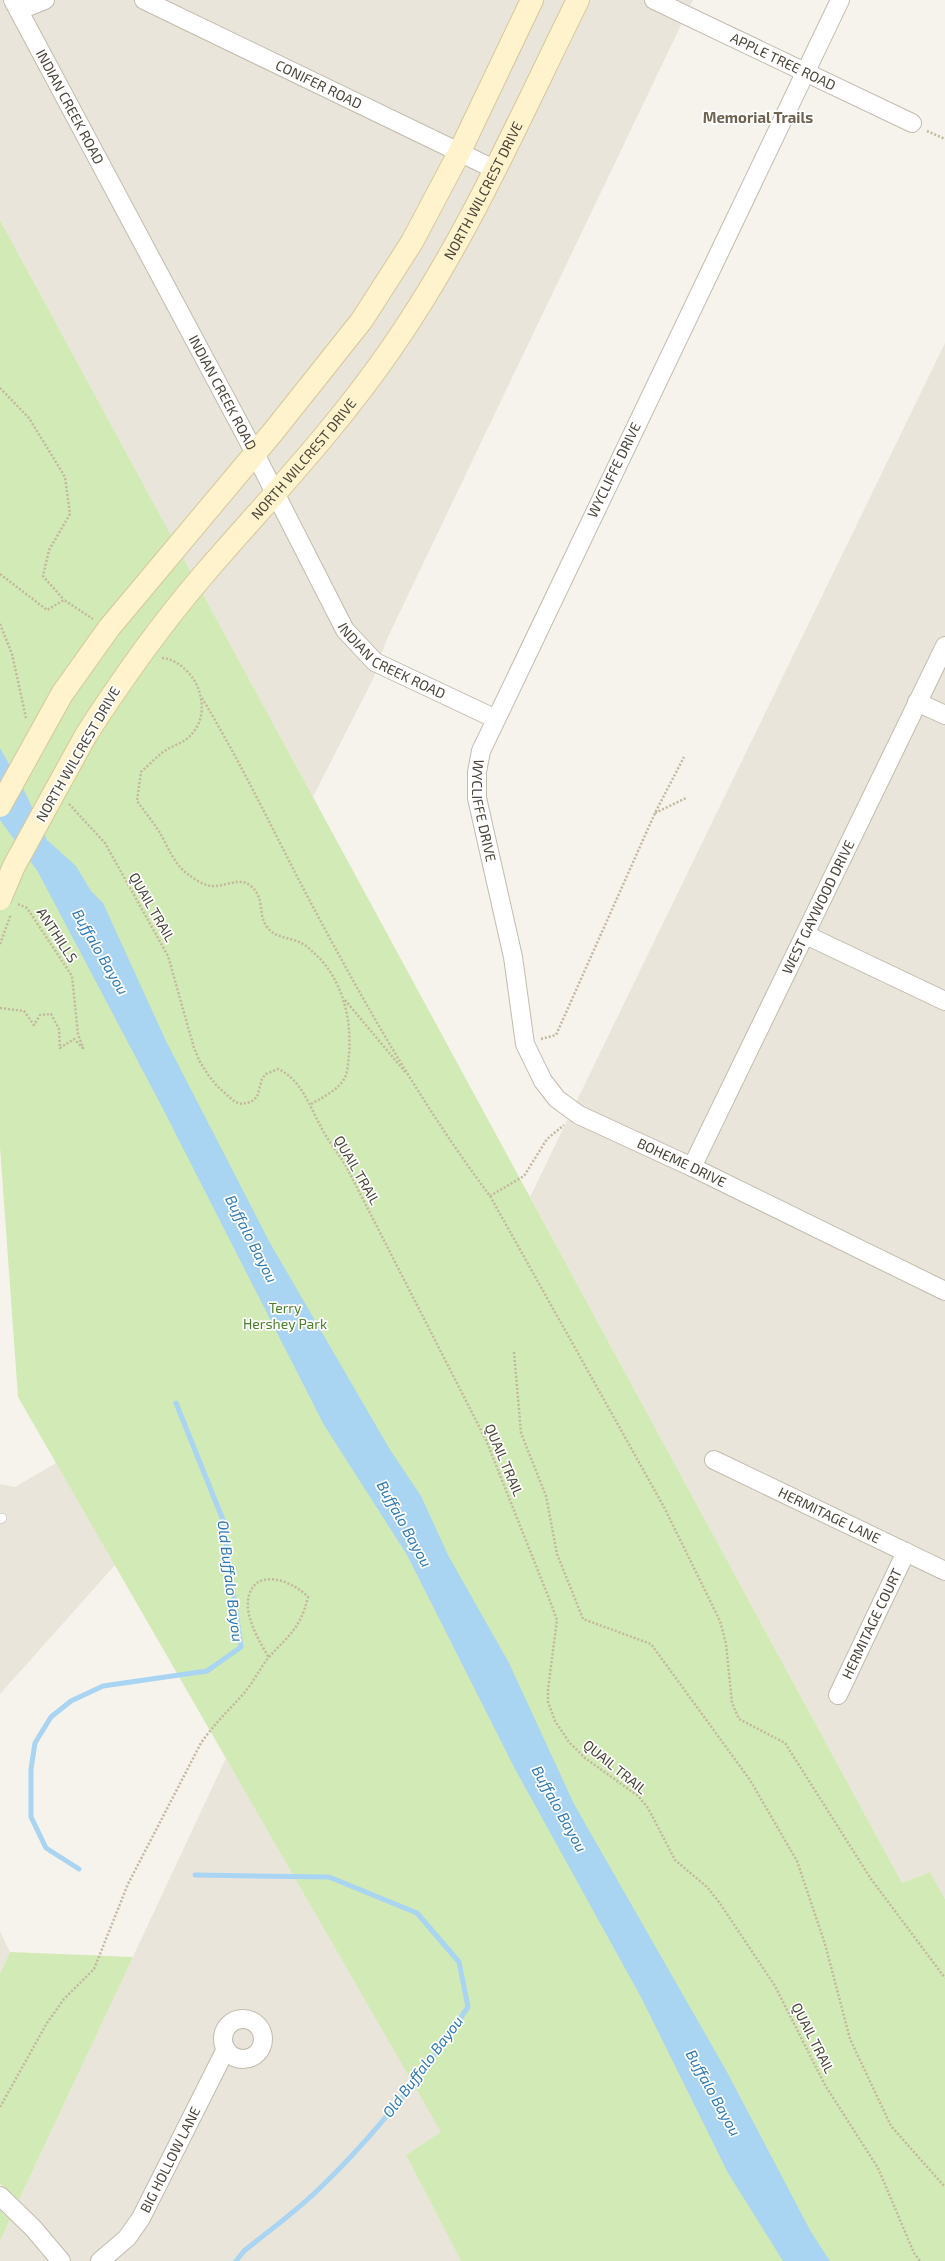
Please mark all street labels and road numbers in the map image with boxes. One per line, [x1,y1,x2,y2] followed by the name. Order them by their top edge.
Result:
[728,29,839,93] street label: APPLE TREE ROAD
[33,46,108,167] street label: INDIAN CREEK ROAD
[273,56,365,112] street label: CONIFER ROAD
[440,118,526,262] street label: NORTH WILCREST DRIVE
[185,332,261,453] street label: INDIAN CREEK ROAD
[247,395,360,523] street label: NORTH WILCREST DRIVE
[583,419,644,520] street label: WYCLIFFE DRIVE
[335,620,448,702] street label: INDIAN CREEK ROAD
[32,683,123,824] street label: NORTH WILCREST DRIVE
[469,758,500,864] street label: WYCLIFFE DRIVE
[778,837,858,977] street label: WEST GAYWOOD DRIVE
[126,869,179,944] street label: QUAIL TRAIL
[33,904,82,965] street label: ANTHILLS
[331,1132,384,1207] street label: QUAIL TRAIL
[635,1134,729,1191] street label: BOHEME DRIVE
[482,1421,527,1499] street label: QUAIL TRAIL
[776,1483,884,1547] street label: HERMITAGE LANE
[838,1565,905,1682] street label: HERMITAGE COURT
[580,1736,651,1797] street label: QUAIL TRAIL
[788,2000,839,2076] street label: QUAIL TRAIL
[136,2104,204,2215] street label: BIG HOLLOW LANE

